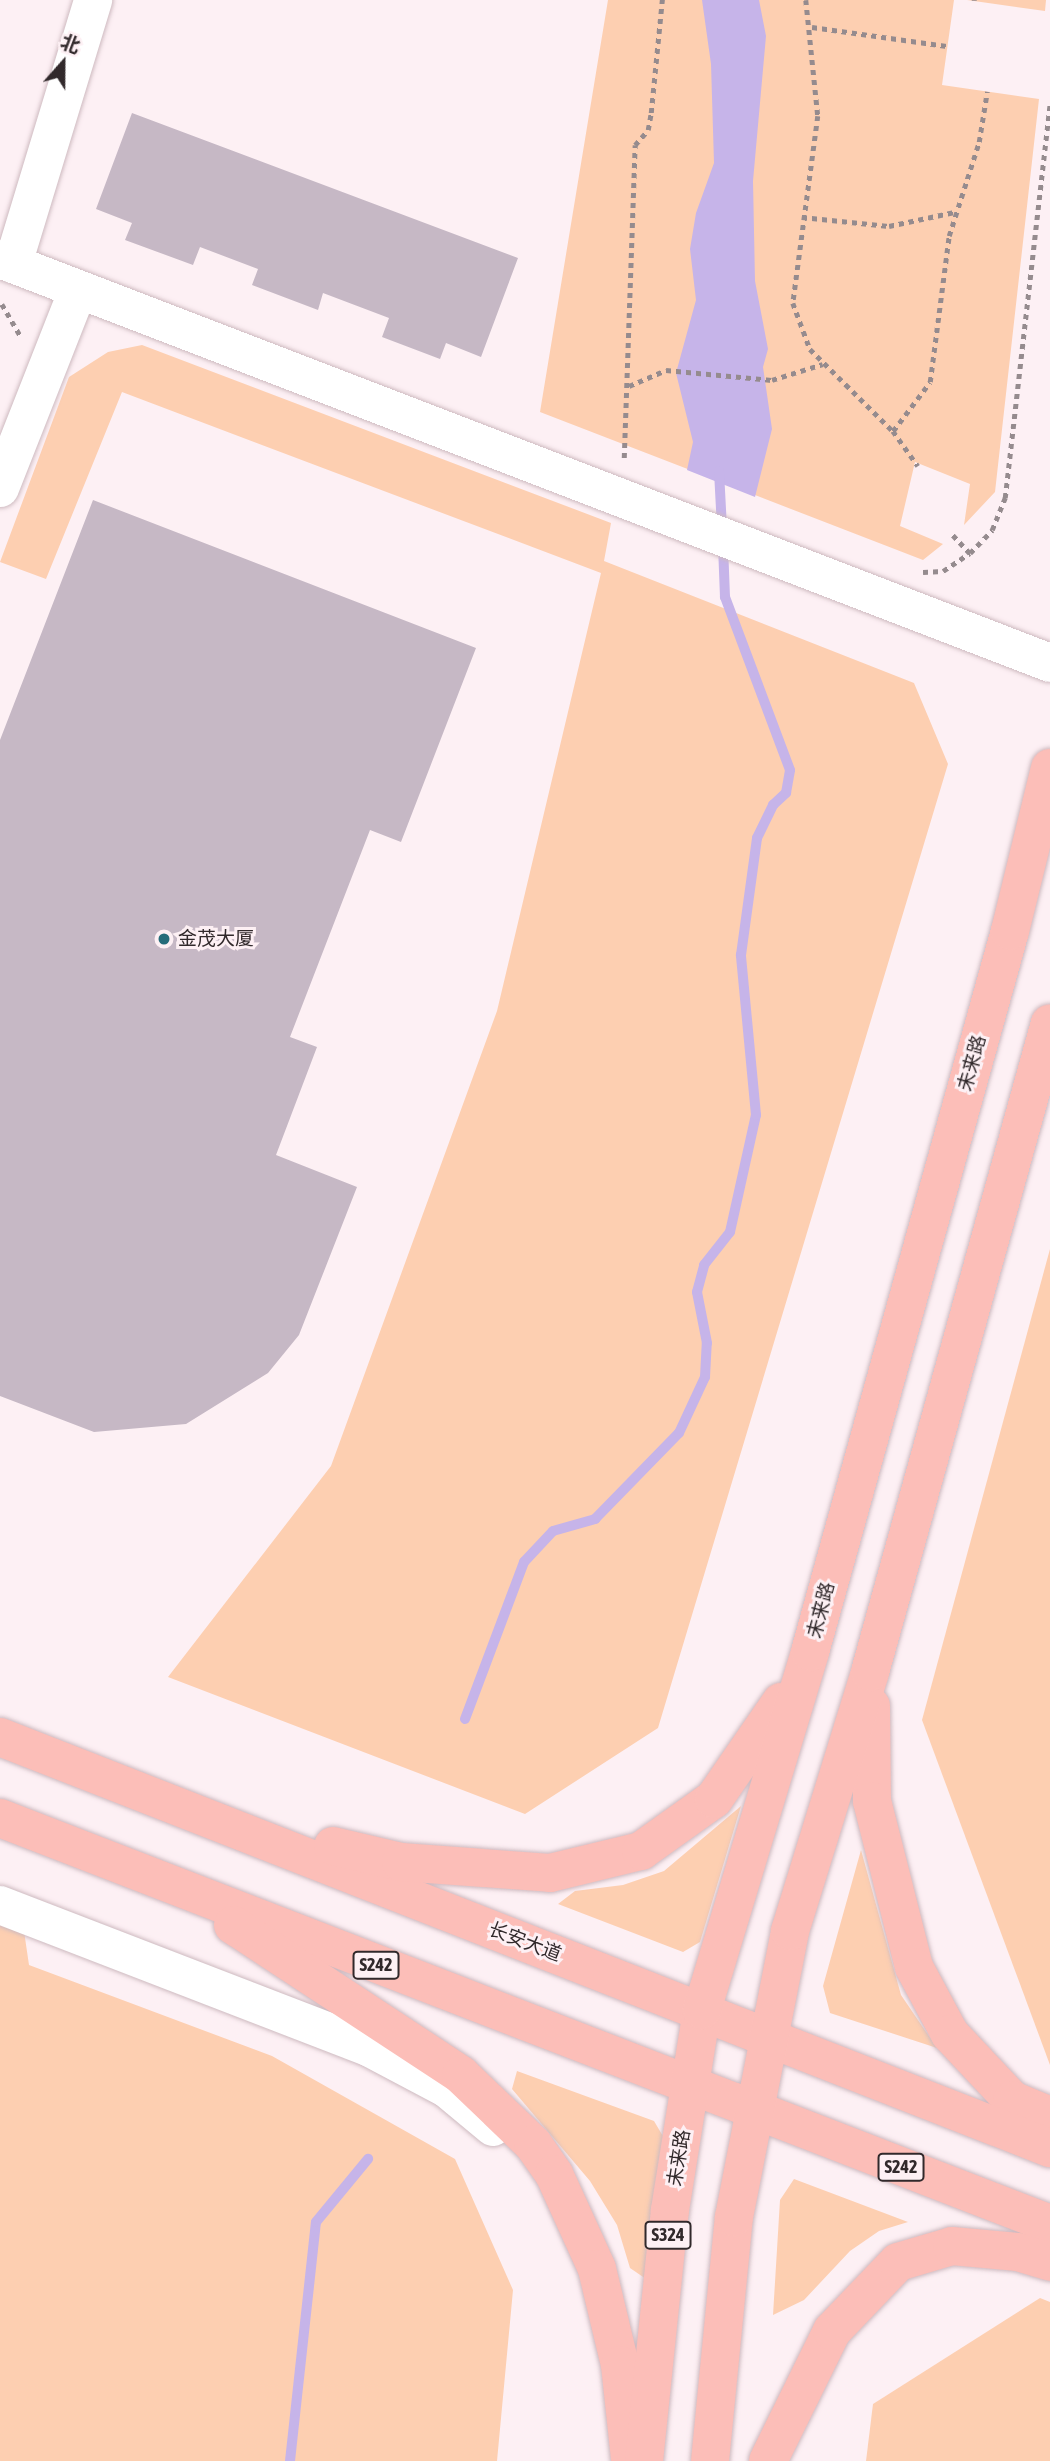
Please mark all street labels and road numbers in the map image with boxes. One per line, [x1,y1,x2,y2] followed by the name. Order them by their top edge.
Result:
[953,1032,991,1094] street label: 未来路
[803,1580,839,1640] street label: 未来路
[485,1918,565,1966] street label: 长安大道
[352,1951,400,1980] road number: S242
[663,2128,695,2188] street label: 未来路
[876,2152,926,2182] road number: S242
[644,2220,692,2250] road number: S324

